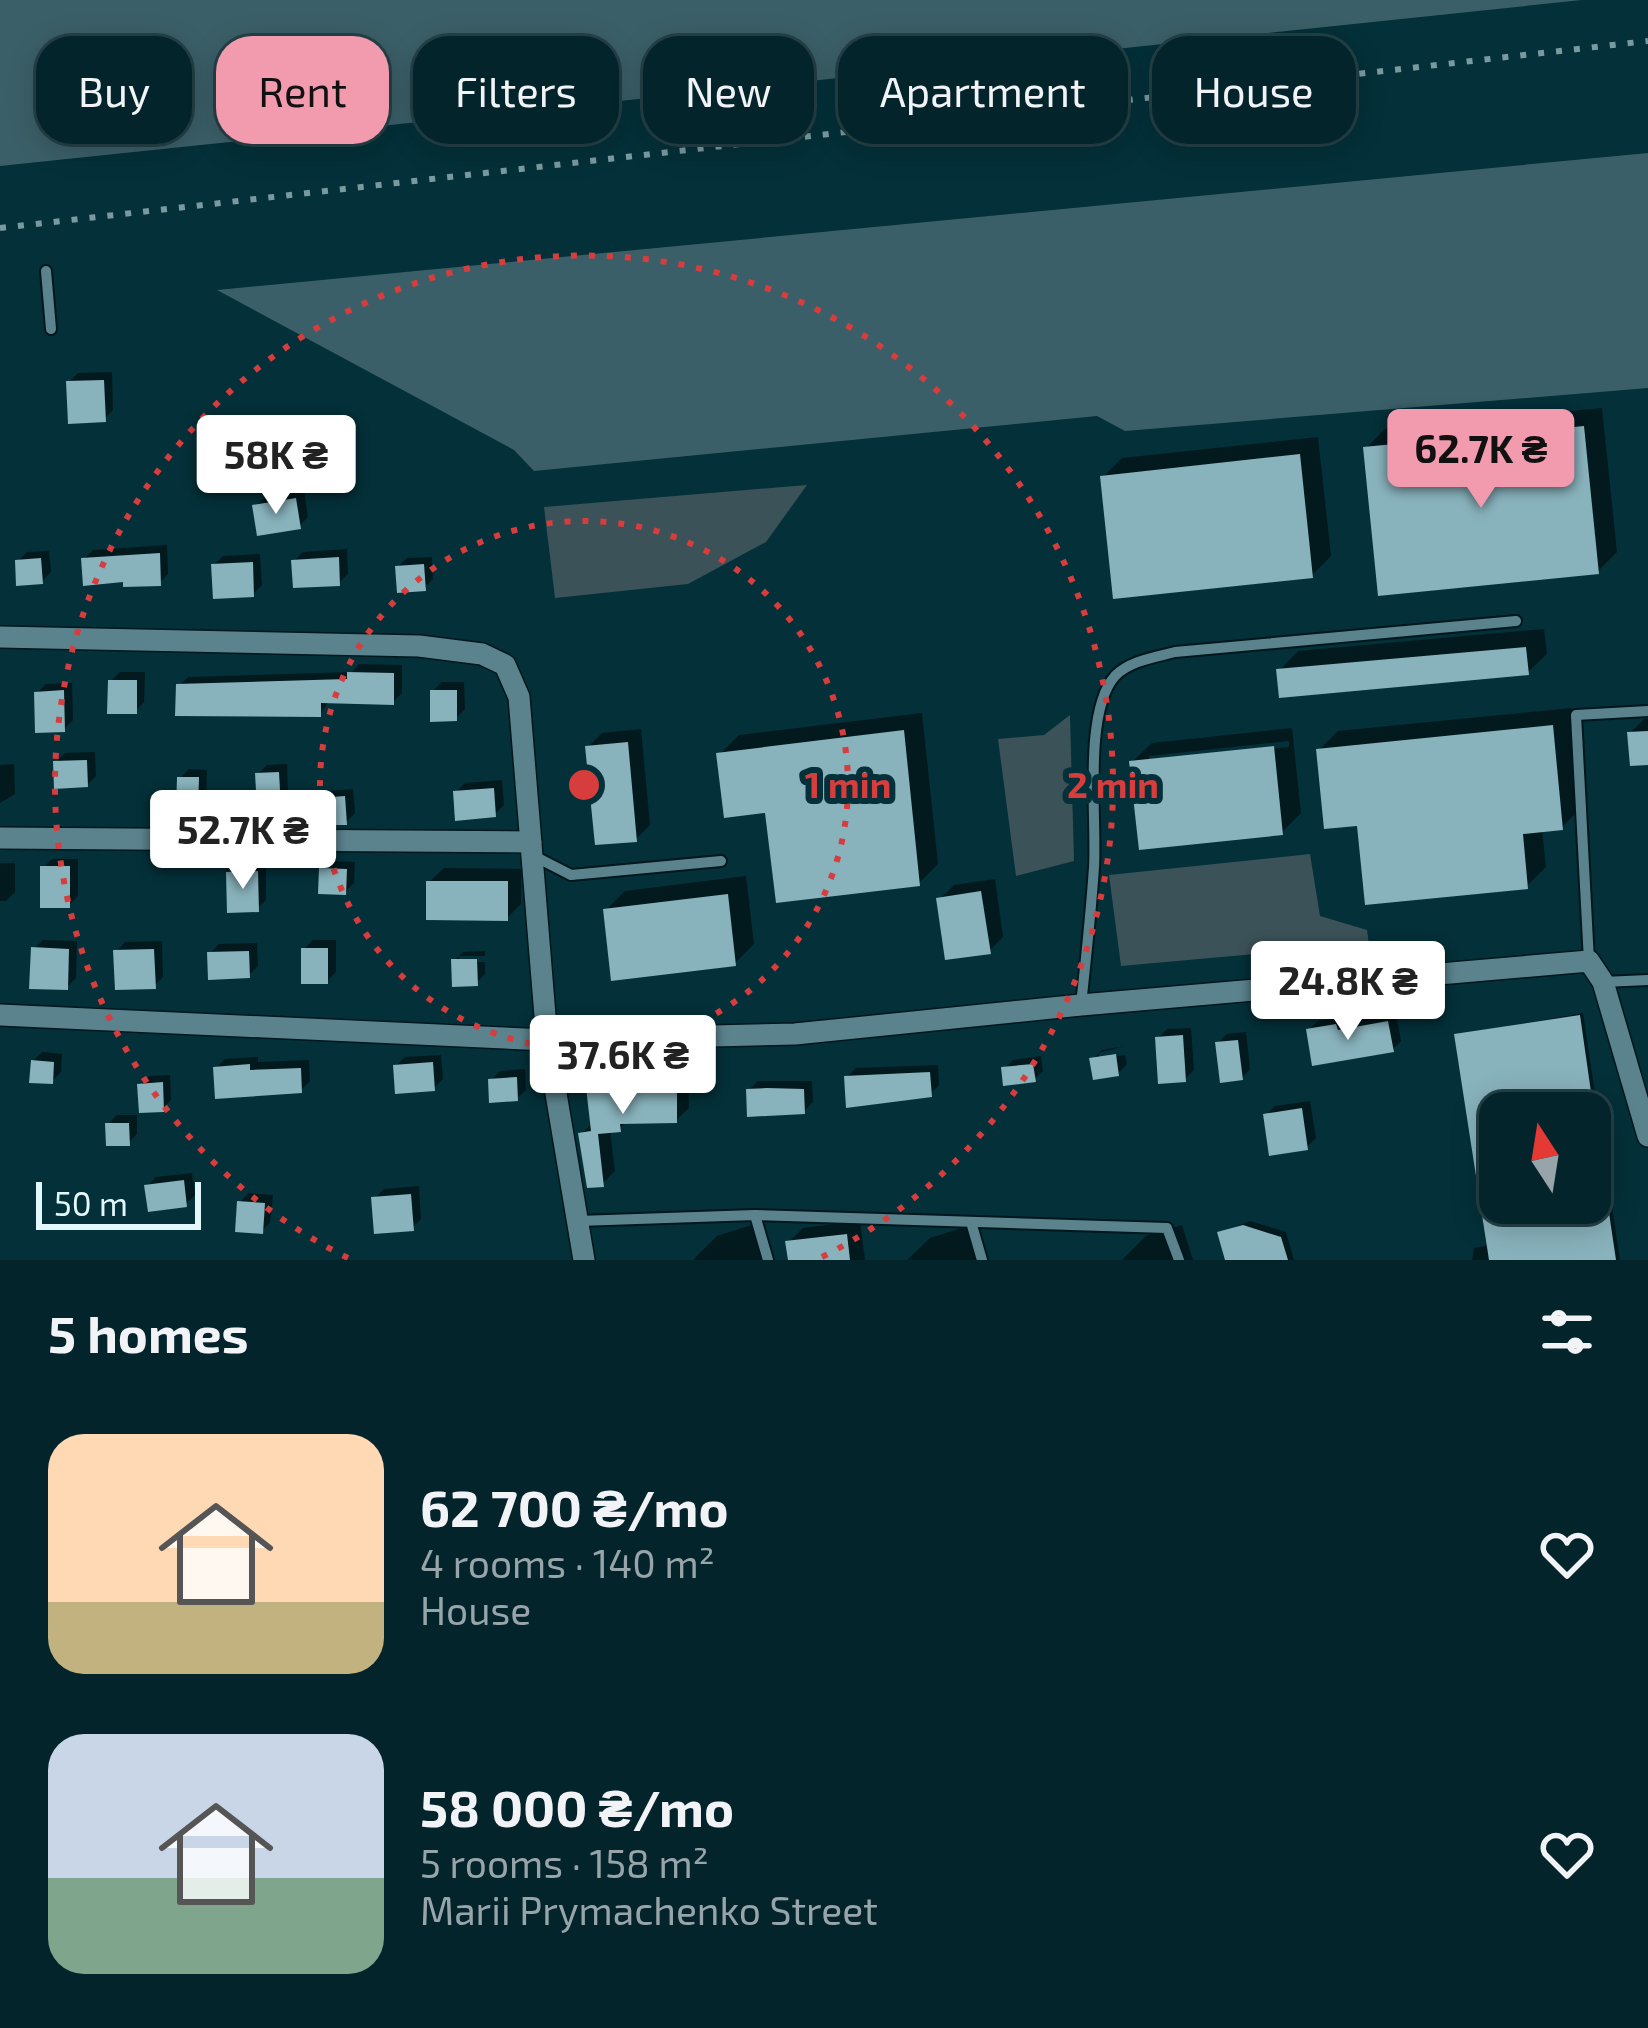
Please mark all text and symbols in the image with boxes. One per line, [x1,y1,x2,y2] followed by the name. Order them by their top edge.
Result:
[36,36,192,144] chip: Buy
[216,36,389,144] chip: Rent
[413,36,619,144] chip: Filters
[643,36,814,144] chip: New
[838,36,1128,144] chip: Apartment
[1152,36,1356,144] chip: House
[1370,409,1592,511] pin: 62.7K ₴
[192,415,360,517] pin: 58K ₴
[1414,424,1548,471] text: 62.7K ₴
[224,430,328,477] text: 58K ₴
[805,762,891,805] text: 1 min
[1067,762,1159,805] text: 2 min
[563,764,605,806] centre of rings
[132,790,354,892] pin: 52.7K ₴
[177,805,309,852] text: 52.7K ₴
[1237,941,1459,1043] pin: 24.8K ₴
[1278,956,1418,1003] text: 24.8K ₴
[512,1015,734,1117] pin: 37.6K ₴
[557,1030,689,1077] text: 37.6K ₴
[1479,1092,1611,1224] north arrow
[1479,1092,1611,1224] map controls
[36,1176,201,1229] scale bar
[54,1183,128,1223] text: 50 m
[1534,1299,1600,1365] icon: filters
[48,1302,249,1363] text: 5 homes
[420,1476,729,1537] text: 62 700 ₴/mo
[144,1482,288,1626] icon: home
[1534,1521,1600,1587] icon: heart
[420,1539,715,1586] text: 4 rooms · 140 m²
[420,1586,531,1633] text: House
[420,1776,734,1837] text: 58 000 ₴/mo
[144,1782,288,1926] icon: home
[1534,1821,1600,1887] icon: heart
[420,1839,709,1886] text: 5 rooms · 158 m²
[420,1886,878,1933] text: Marii Prymachenko Street

